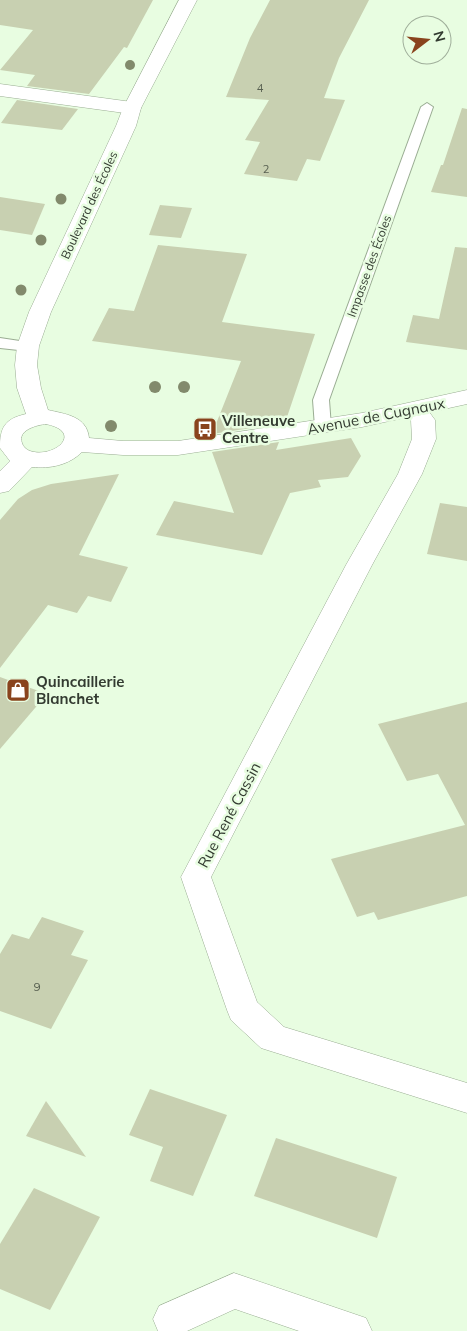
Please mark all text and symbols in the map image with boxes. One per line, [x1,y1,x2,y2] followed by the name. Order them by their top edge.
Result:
[402,15,452,65] north arrow
[429,29,450,44] text: N
[257,81,264,95] house number: 4
[57,149,121,261] street label: Boulevard des Écoles
[263,162,270,176] house number: 2
[344,213,394,319] street label: Impasse des Écoles
[306,393,446,439] street label: Avenue de Cugnaux
[221,411,295,447] place label: Villeneuve Centre
[192,416,218,442] bus stop icon: Villeneuve Centre
[36,672,125,708] place label: Quincaillerie Blanchet
[5,677,31,703] shop icon: Quincaillerie Blanchet
[193,759,265,871] street label: Rue René Cassin
[33,979,41,994] house number: 9

